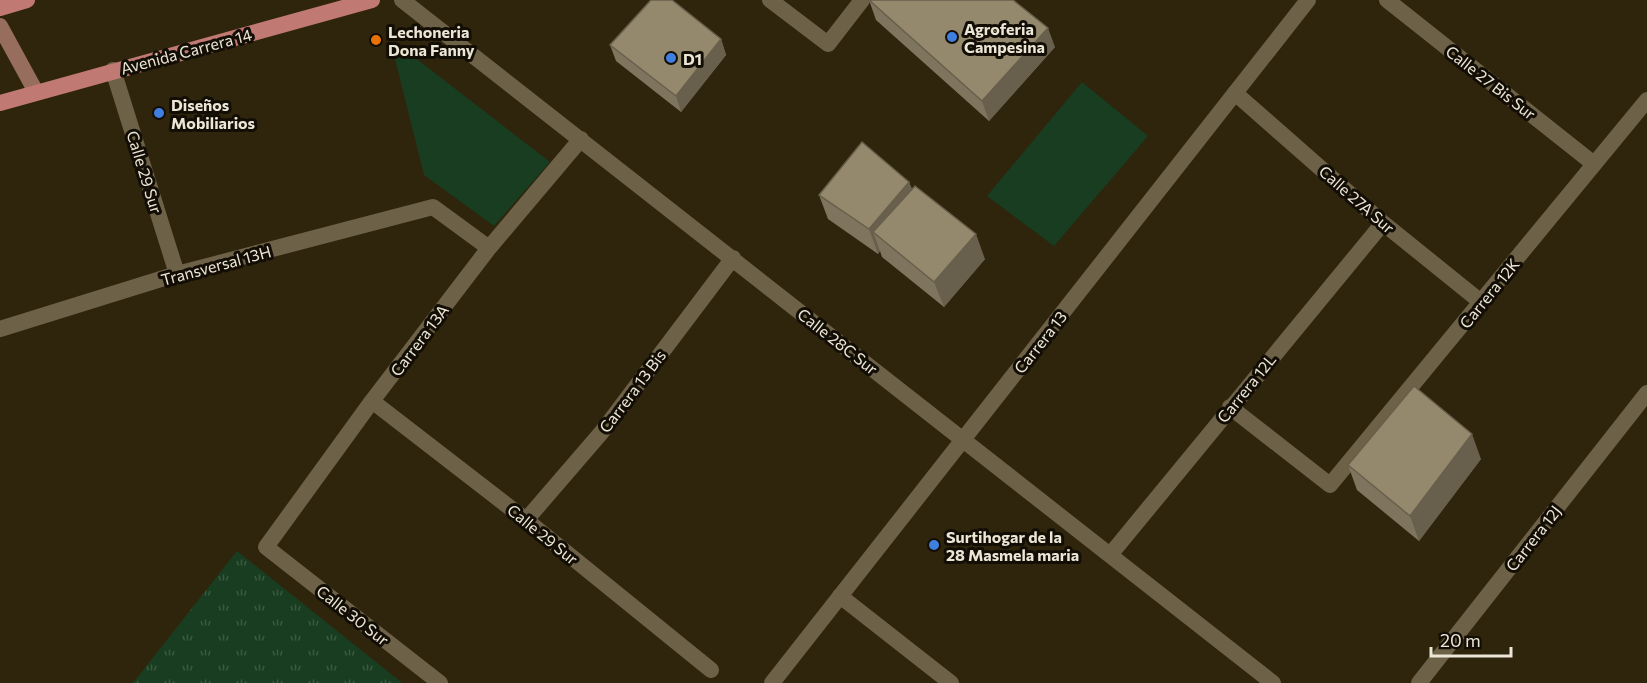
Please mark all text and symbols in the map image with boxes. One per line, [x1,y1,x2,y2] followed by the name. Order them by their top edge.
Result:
[964,19,1045,56] place label: Agroferia Campesina
[388,22,475,59] place label: Lechoneria Dona Fanny
[118,24,254,78] street label: Avenida Carrera 14
[945,30,959,44] marker: Agroferia Campesina
[369,33,383,47] marker: Lechoneria Dona Fanny
[1442,41,1540,123] street label: Calle 27 Bis Sur
[683,49,702,68] place label: D1
[664,51,678,65] marker: D1
[171,95,255,132] place label: Diseños Mobiliarios
[152,106,166,120] marker: Diseños Mobiliarios
[123,128,167,216] street label: Calle 29 Sur
[1315,161,1399,237] street label: Calle 27A Sur
[159,241,273,289] street label: Transversal 13H
[1455,254,1523,332] street label: Carrera 12K
[386,301,452,379] street label: Carrera 13A
[794,304,882,378] street label: Calle 28C Sur
[1010,307,1070,377] street label: Carrera 13
[595,346,669,436] street label: Carrera 13 Bis
[1213,350,1279,426] street label: Carrera 12L
[504,500,583,569] street label: Calle 29 Sur
[1501,501,1565,575] street label: Carrera 12J
[946,527,1079,564] place label: Surtihogar de la 28 Masmela maria
[927,538,941,552] marker: Surtihogar de la 28 Masmela maria
[313,581,393,649] street label: Calle 30 Sur
[1431,620,1510,658] scale bar
[1440,629,1481,651] text: 20 m

